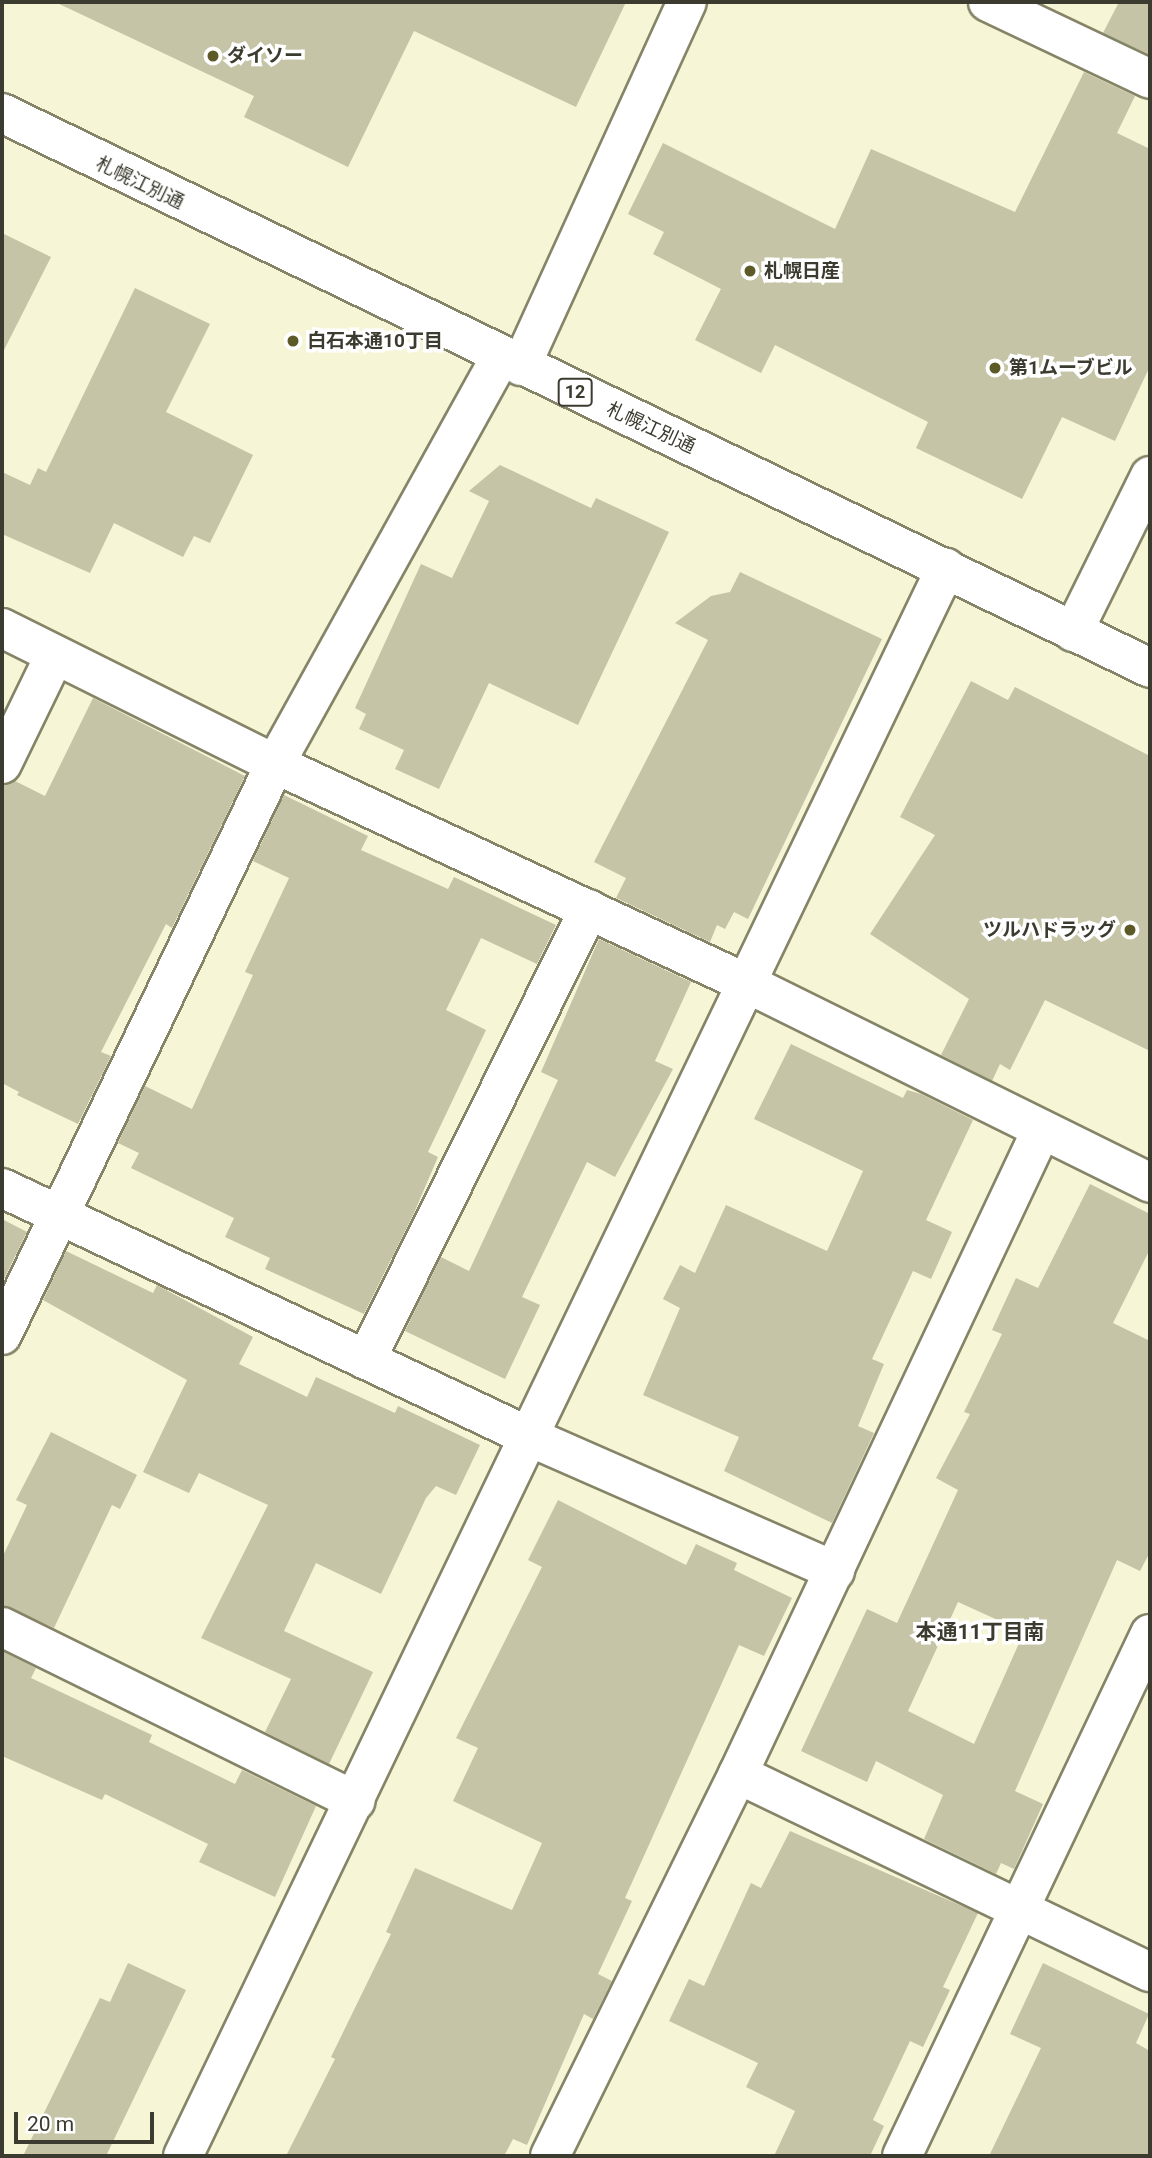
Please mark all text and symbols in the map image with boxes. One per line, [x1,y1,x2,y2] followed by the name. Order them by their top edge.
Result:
[227,45,303,67] place label: ダイソー
[205,48,221,64] marker: ダイソー
[92,152,188,214] street label: 札幌江別通
[764,260,840,282] place label: 札幌日産
[742,263,758,279] marker: 札幌日産
[307,330,443,352] place label: 白石本通10丁目
[285,333,301,349] marker: 白石本通10丁目
[1009,357,1134,379] place label: 第1ムーブビル
[987,360,1003,376] marker: 第1ムーブビル
[558,378,592,406] road number: 12
[603,398,699,458] street label: 札幌江別通
[983,919,1116,941] place label: ツルハドラッグ
[1122,922,1138,938] marker: ツルハドラッグ
[915,1619,1045,1645] district label: 本通11丁目南
[18,2098,158,2142] scale bar
[27,2112,74,2136] text: 20 m

